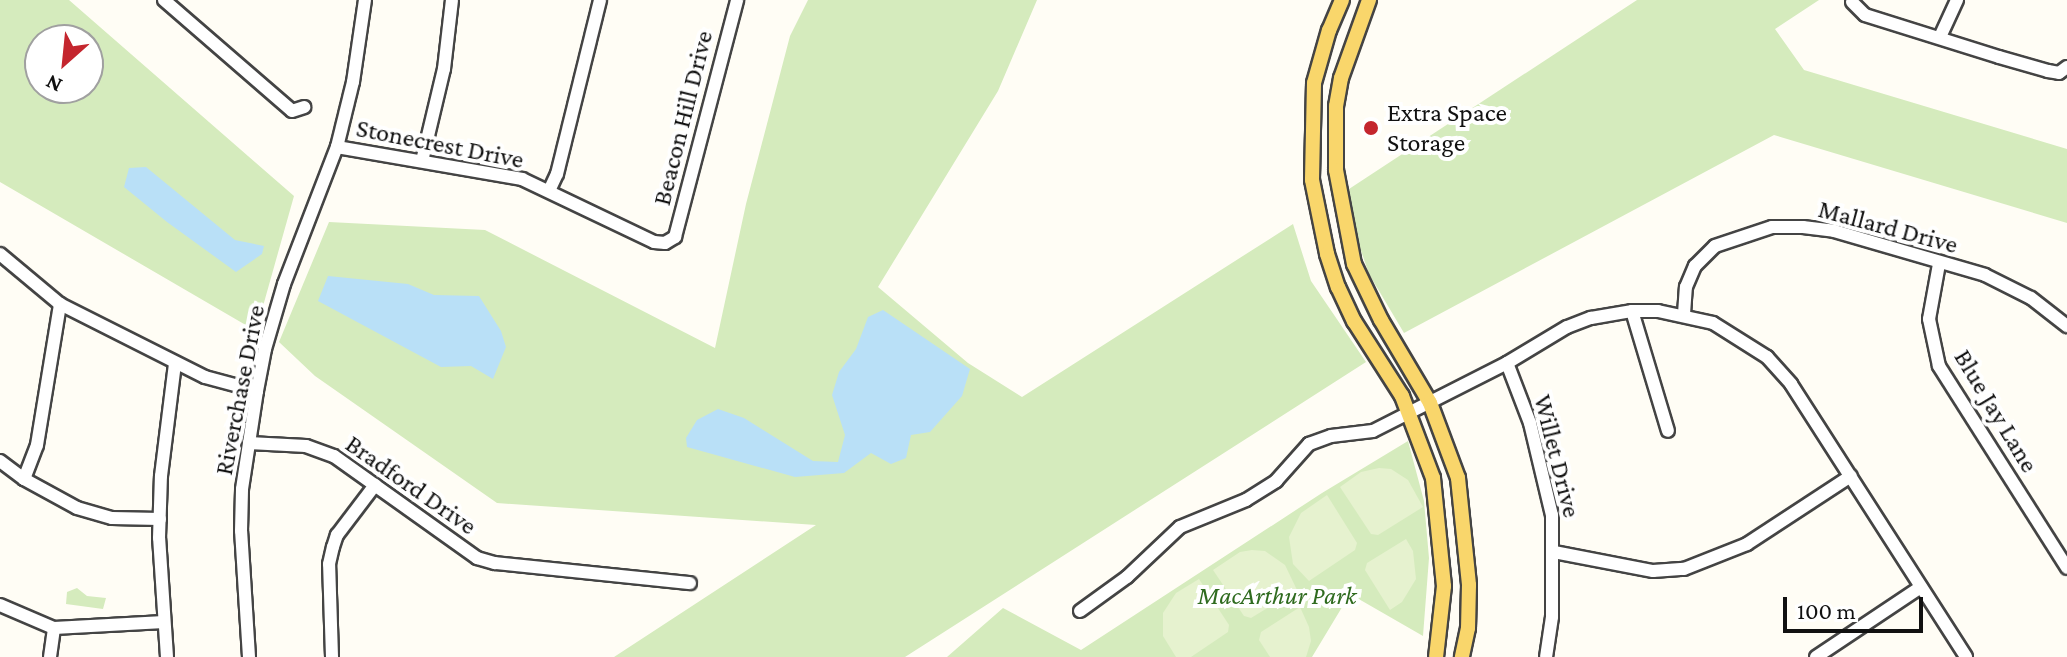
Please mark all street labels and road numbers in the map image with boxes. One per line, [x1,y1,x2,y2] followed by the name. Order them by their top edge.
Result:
[646,27,720,209] street label: Beacon Hill Drive
[354,112,526,176] street label: Stonecrest Drive
[1815,193,1961,261] street label: Mallard Drive
[208,302,272,478] street label: Riverchase Drive
[1947,344,2045,478] street label: Blue Jay Lane
[1527,391,1587,521] street label: Willet Drive
[339,428,483,542] street label: Bradford Drive

